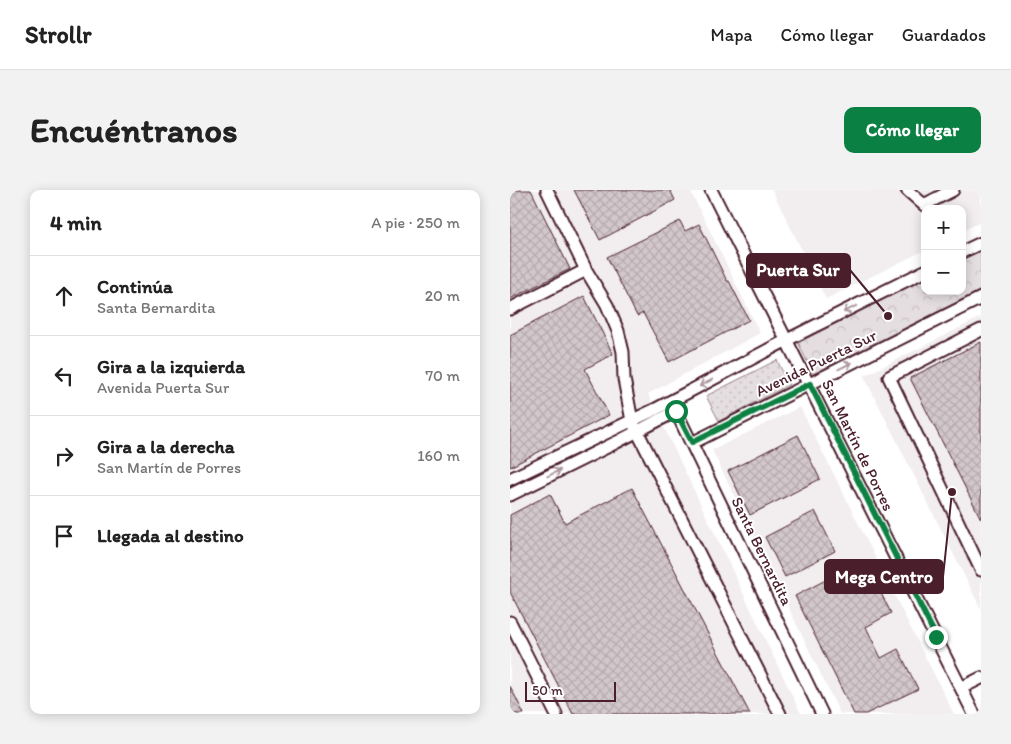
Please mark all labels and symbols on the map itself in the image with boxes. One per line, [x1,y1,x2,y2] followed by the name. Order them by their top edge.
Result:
[747,254,850,287] callout: Puerta Sur
[756,259,840,281] text: Puerta Sur
[843,305,858,314] one-way arrow
[752,325,880,401] street label: Avenida Puerta Sur
[837,361,852,370] one-way arrow
[818,376,898,514] street label: San Martín de Porres
[698,378,713,388] one-way arrow
[665,400,688,423] route start
[546,468,561,478] one-way arrow
[727,494,797,609] street label: Santa Bernardita
[825,560,943,593] callout: Mega Centro
[835,566,933,588] text: Mega Centro
[925,626,948,649] route end
[525,679,616,702] scale bar

